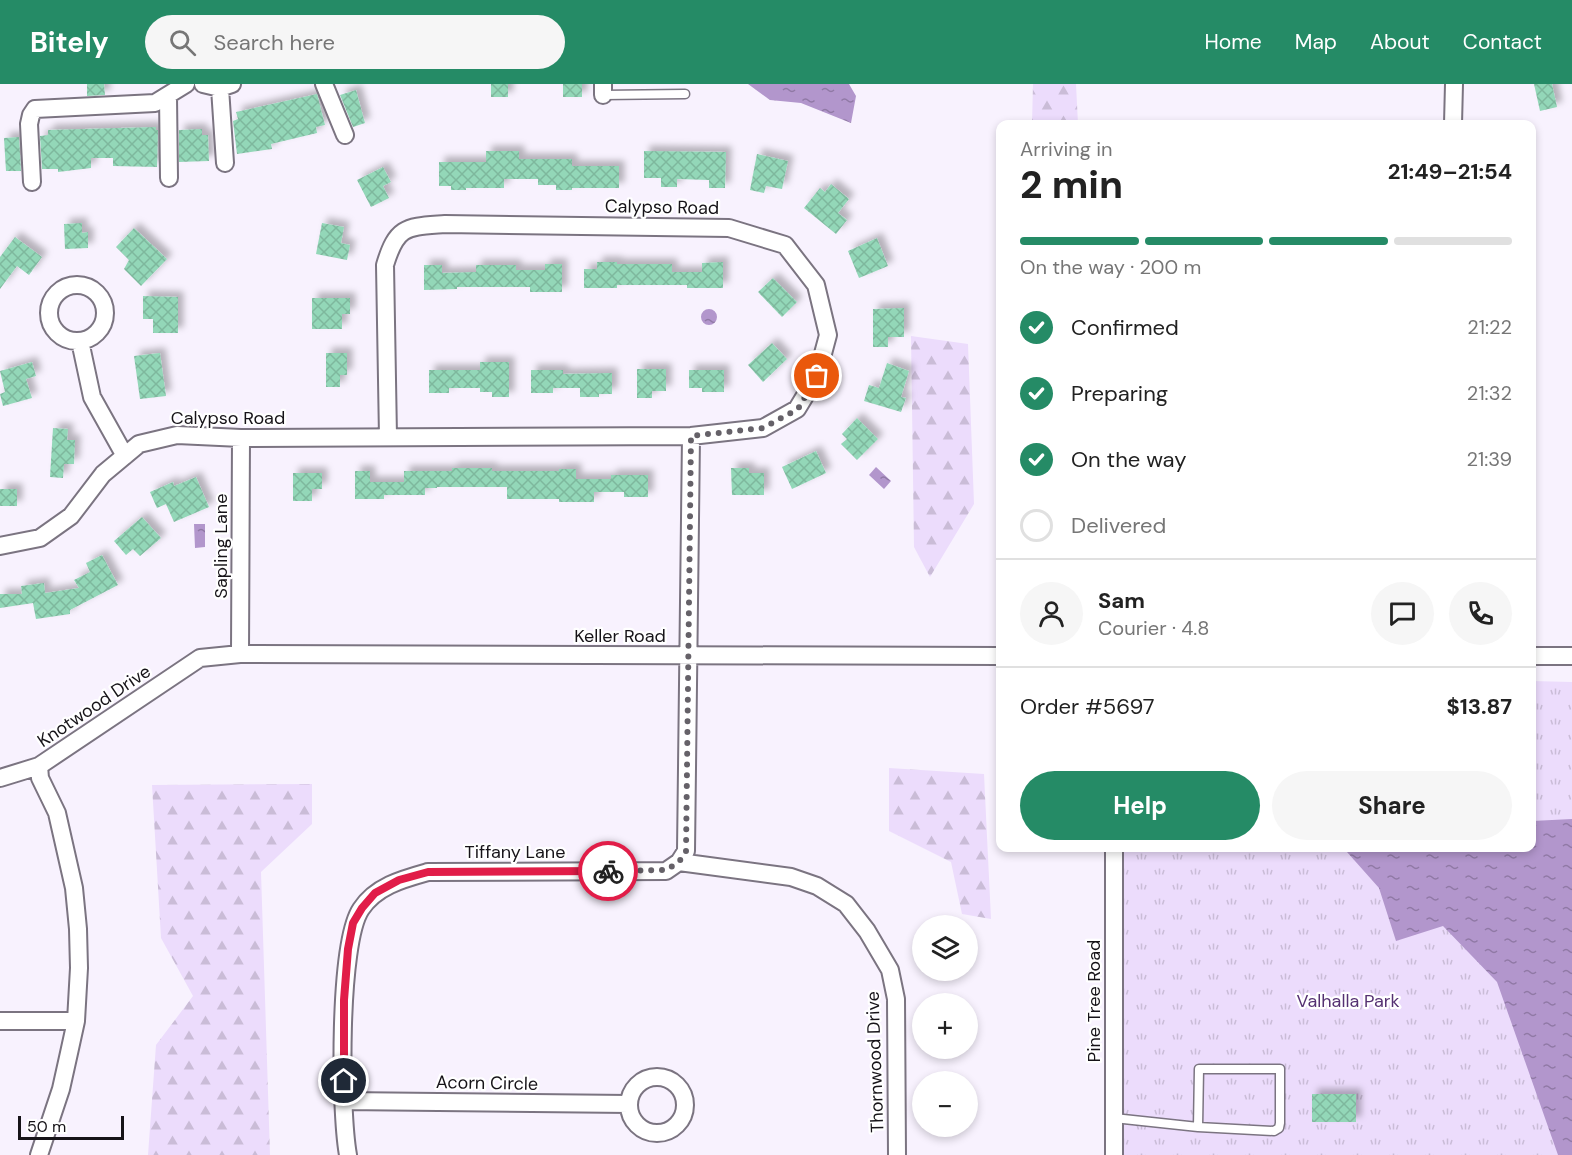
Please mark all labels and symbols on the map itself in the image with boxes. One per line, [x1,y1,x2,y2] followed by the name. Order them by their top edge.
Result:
[605,194,719,220] street label: Calypso Road
[791,350,842,401] pin
[171,406,285,430] street label: Calypso Road
[209,494,233,598] street label: Sapling Lane
[574,624,666,648] street label: Keller Road
[33,659,155,753] street label: Knotwood Drive
[465,840,565,864] street label: Tiffany Lane
[578,841,638,901] courier
[1082,940,1106,1062] street label: Pine Tree Road
[1296,989,1400,1013] park label: Valhalla Park
[861,991,889,1133] street label: Thornwood Drive
[318,1055,369,1106] pin
[436,1070,538,1096] street label: Acorn Circle
[18,1113,124,1140] scale bar

